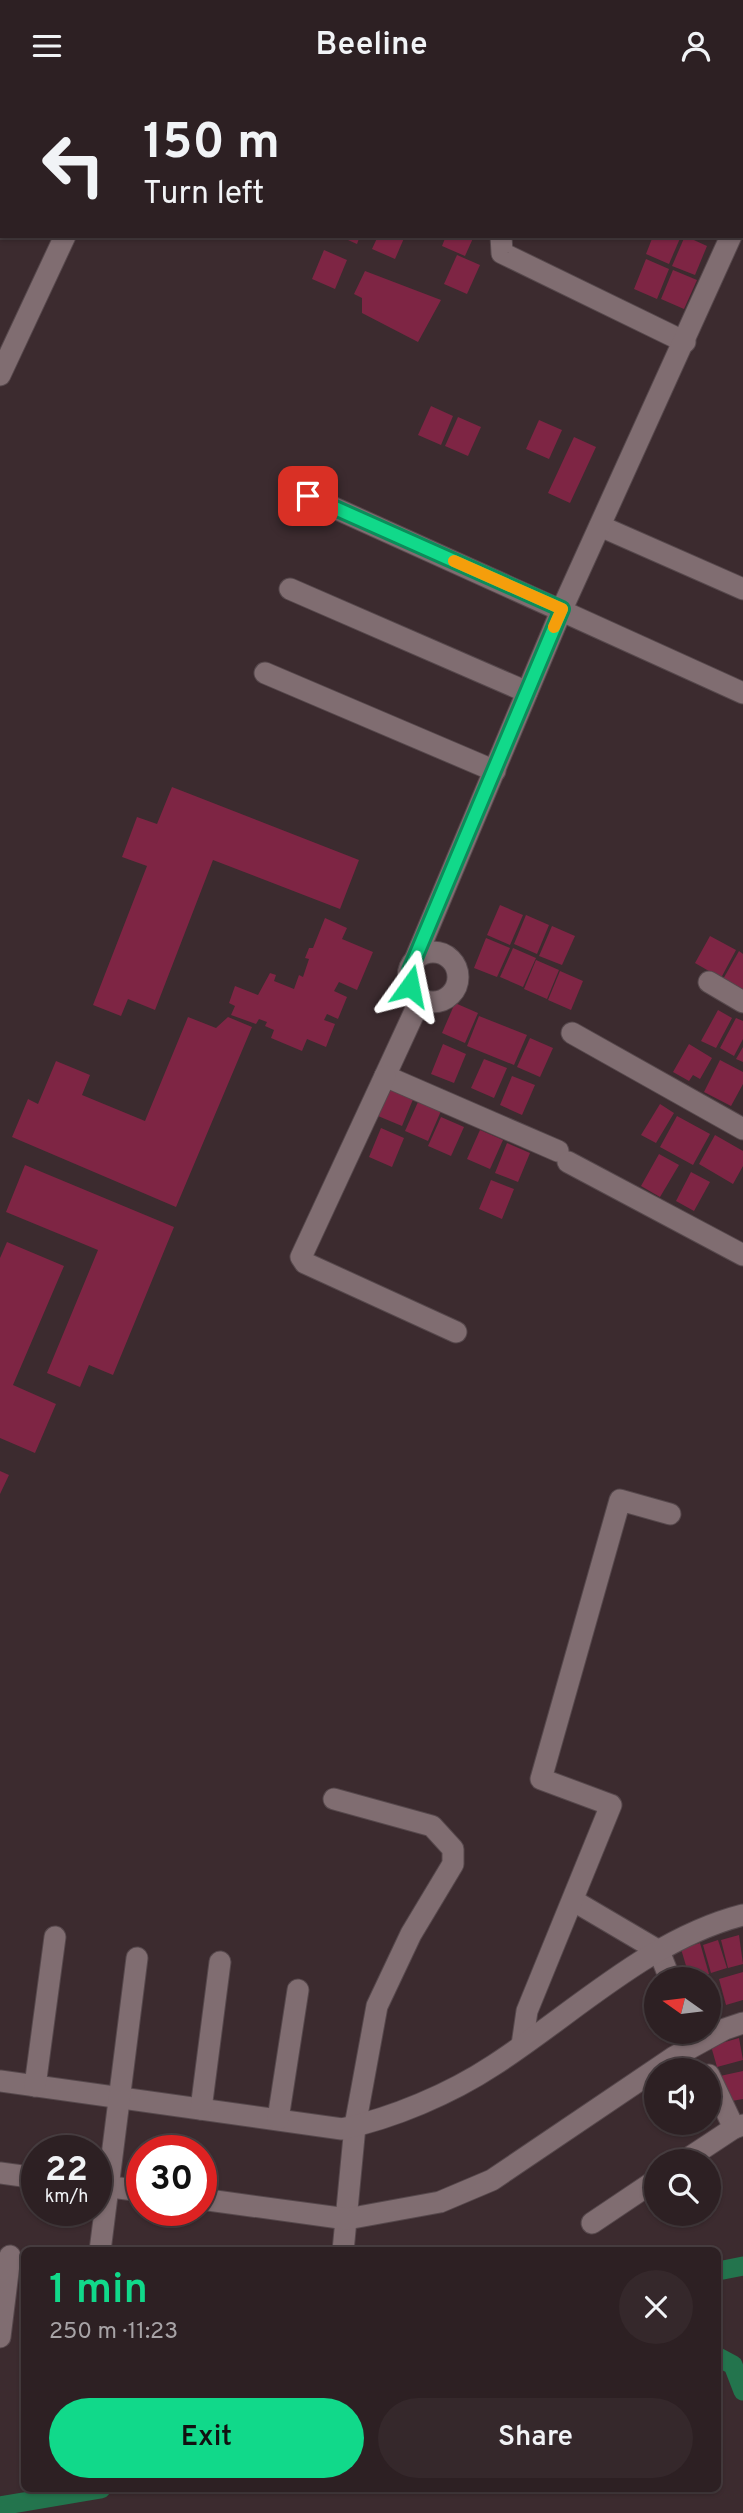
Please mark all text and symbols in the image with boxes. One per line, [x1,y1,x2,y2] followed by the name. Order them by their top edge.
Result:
[315,26,428,66] text: Beeline
[28,27,66,65] icon: menu
[677,27,715,65] icon: person
[143,114,280,176] text: 150 m
[28,119,119,210] icon: left
[143,175,264,215] text: Turn left
[278,466,338,526] pin
[289,477,327,515] icon: arrive
[373,949,447,1023] position arrow
[644,1967,721,2044] north arrow
[644,1967,721,2226] map controls
[644,2058,721,2135] button: sound
[126,2135,217,2226] speed limit sign: 30
[45,2149,88,2193] text: 22
[644,2149,721,2226] button: search
[45,2186,88,2209] text: km/h
[49,2265,148,2318] text: 1 min
[619,2270,693,2344] button: close
[49,2318,178,2347] text: 250 m · 11:23
[49,2398,364,2478] button: Exit
[378,2398,693,2478] button: Share

